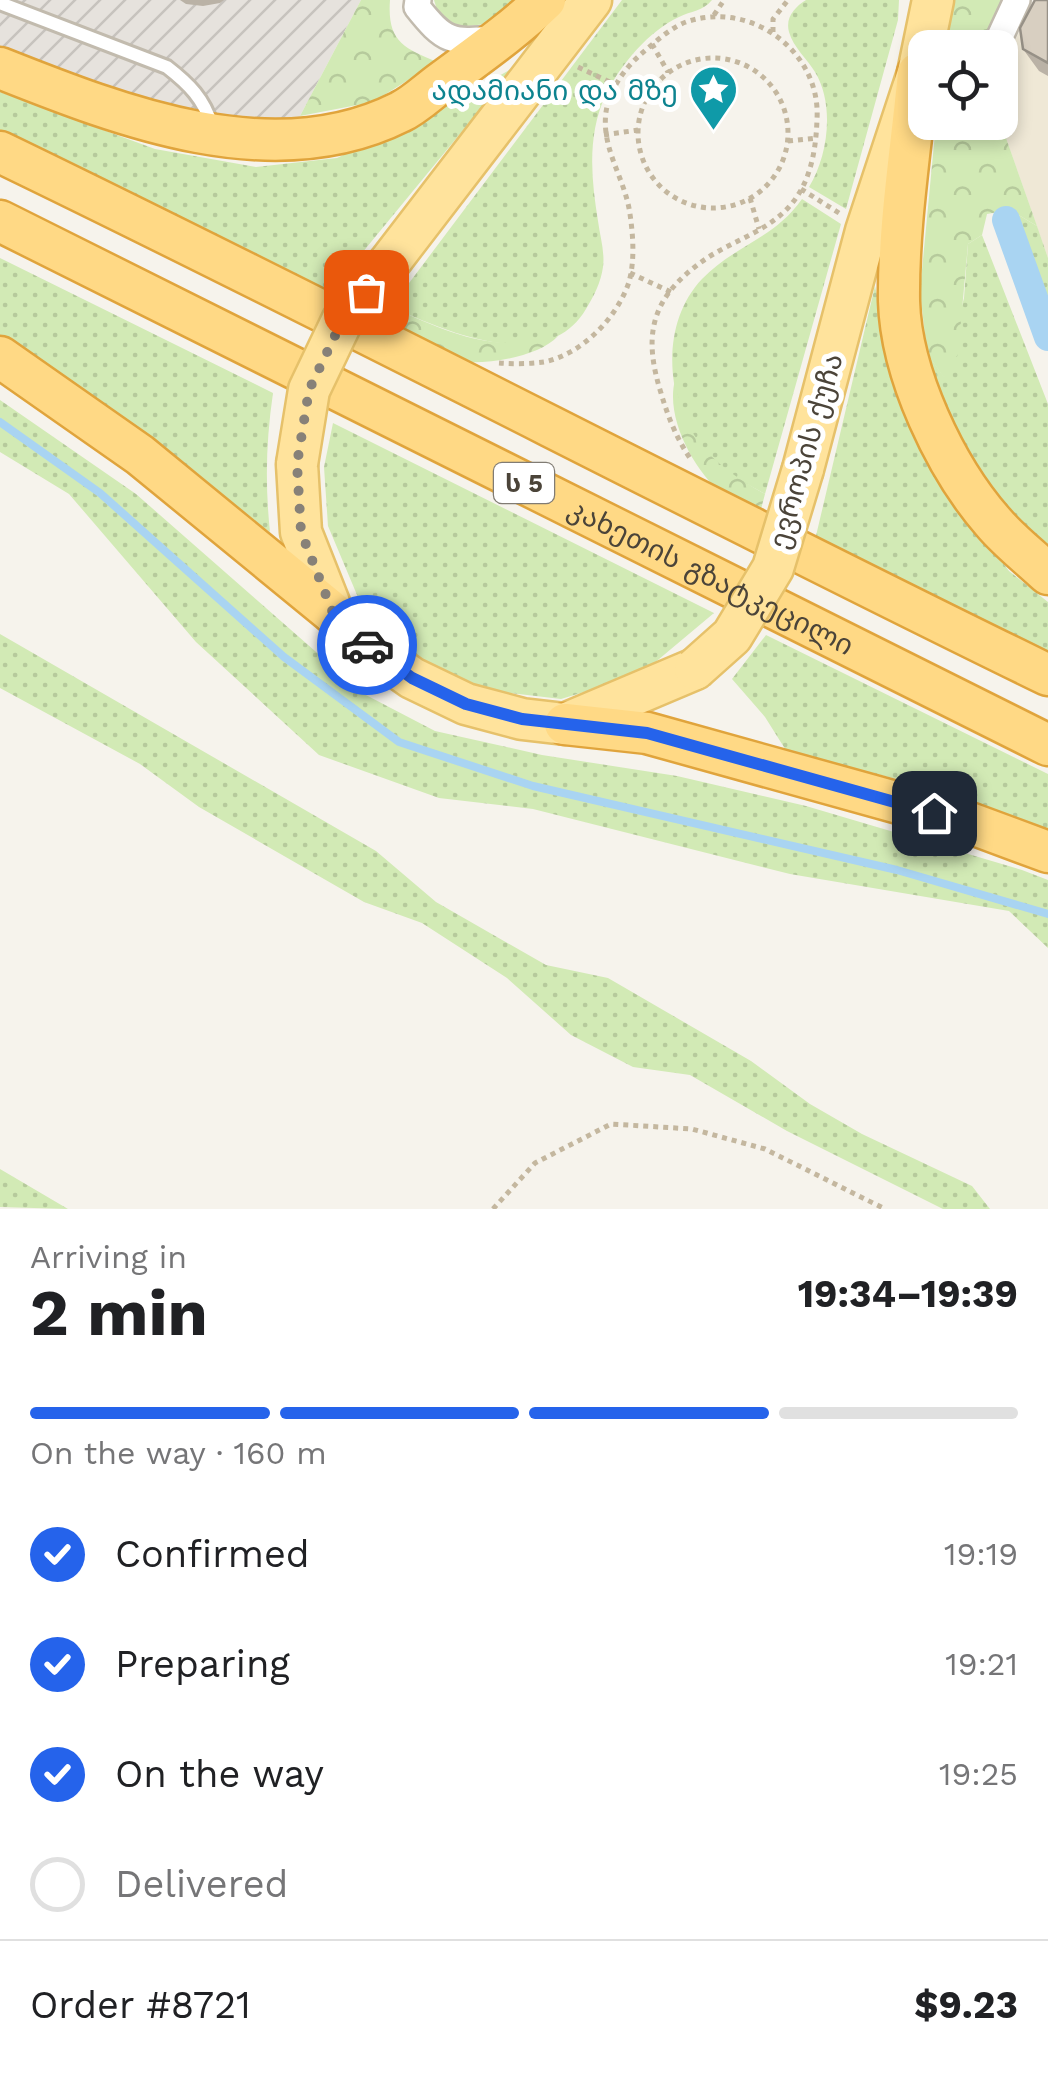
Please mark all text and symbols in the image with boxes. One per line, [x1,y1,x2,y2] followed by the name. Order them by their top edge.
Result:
[908,30,1018,140] map controls
[908,30,1018,140] button: locate
[687,64,739,132] place icon: ადამიანი და მზე
[432,74,678,107] place label: ადამიანი და მზე
[324,250,409,335] pin
[339,265,394,320] icon: bag
[762,350,850,552] street label: ევროპის ქუჩა
[494,463,554,503] road number: ს 5
[563,491,859,662] street label: კახეთის გზატკეცილი
[317,595,417,695] courier
[340,618,395,673] icon: car
[892,771,977,856] pin
[907,786,962,841] icon: home
[30,1238,187,1276] text: Arriving in
[798,1272,1018,1316] text: 19:34–19:39
[30,1275,208,1351] text: 2 min
[30,1434,327,1472] text: On the way · 160 m
[30,1527,85,1582] icon: check
[115,1532,310,1576] text: Confirmed
[944,1535,1018,1573] text: 19:19
[30,1637,85,1692] icon: check
[115,1642,290,1686] text: Preparing
[945,1645,1018,1683] text: 19:21
[30,1747,85,1802] icon: check
[115,1752,324,1796] text: On the way
[939,1755,1018,1793] text: 19:25
[115,1862,288,1906] text: Delivered
[30,1983,251,2027] text: Order #8721
[914,1983,1018,2027] text: $9.23

